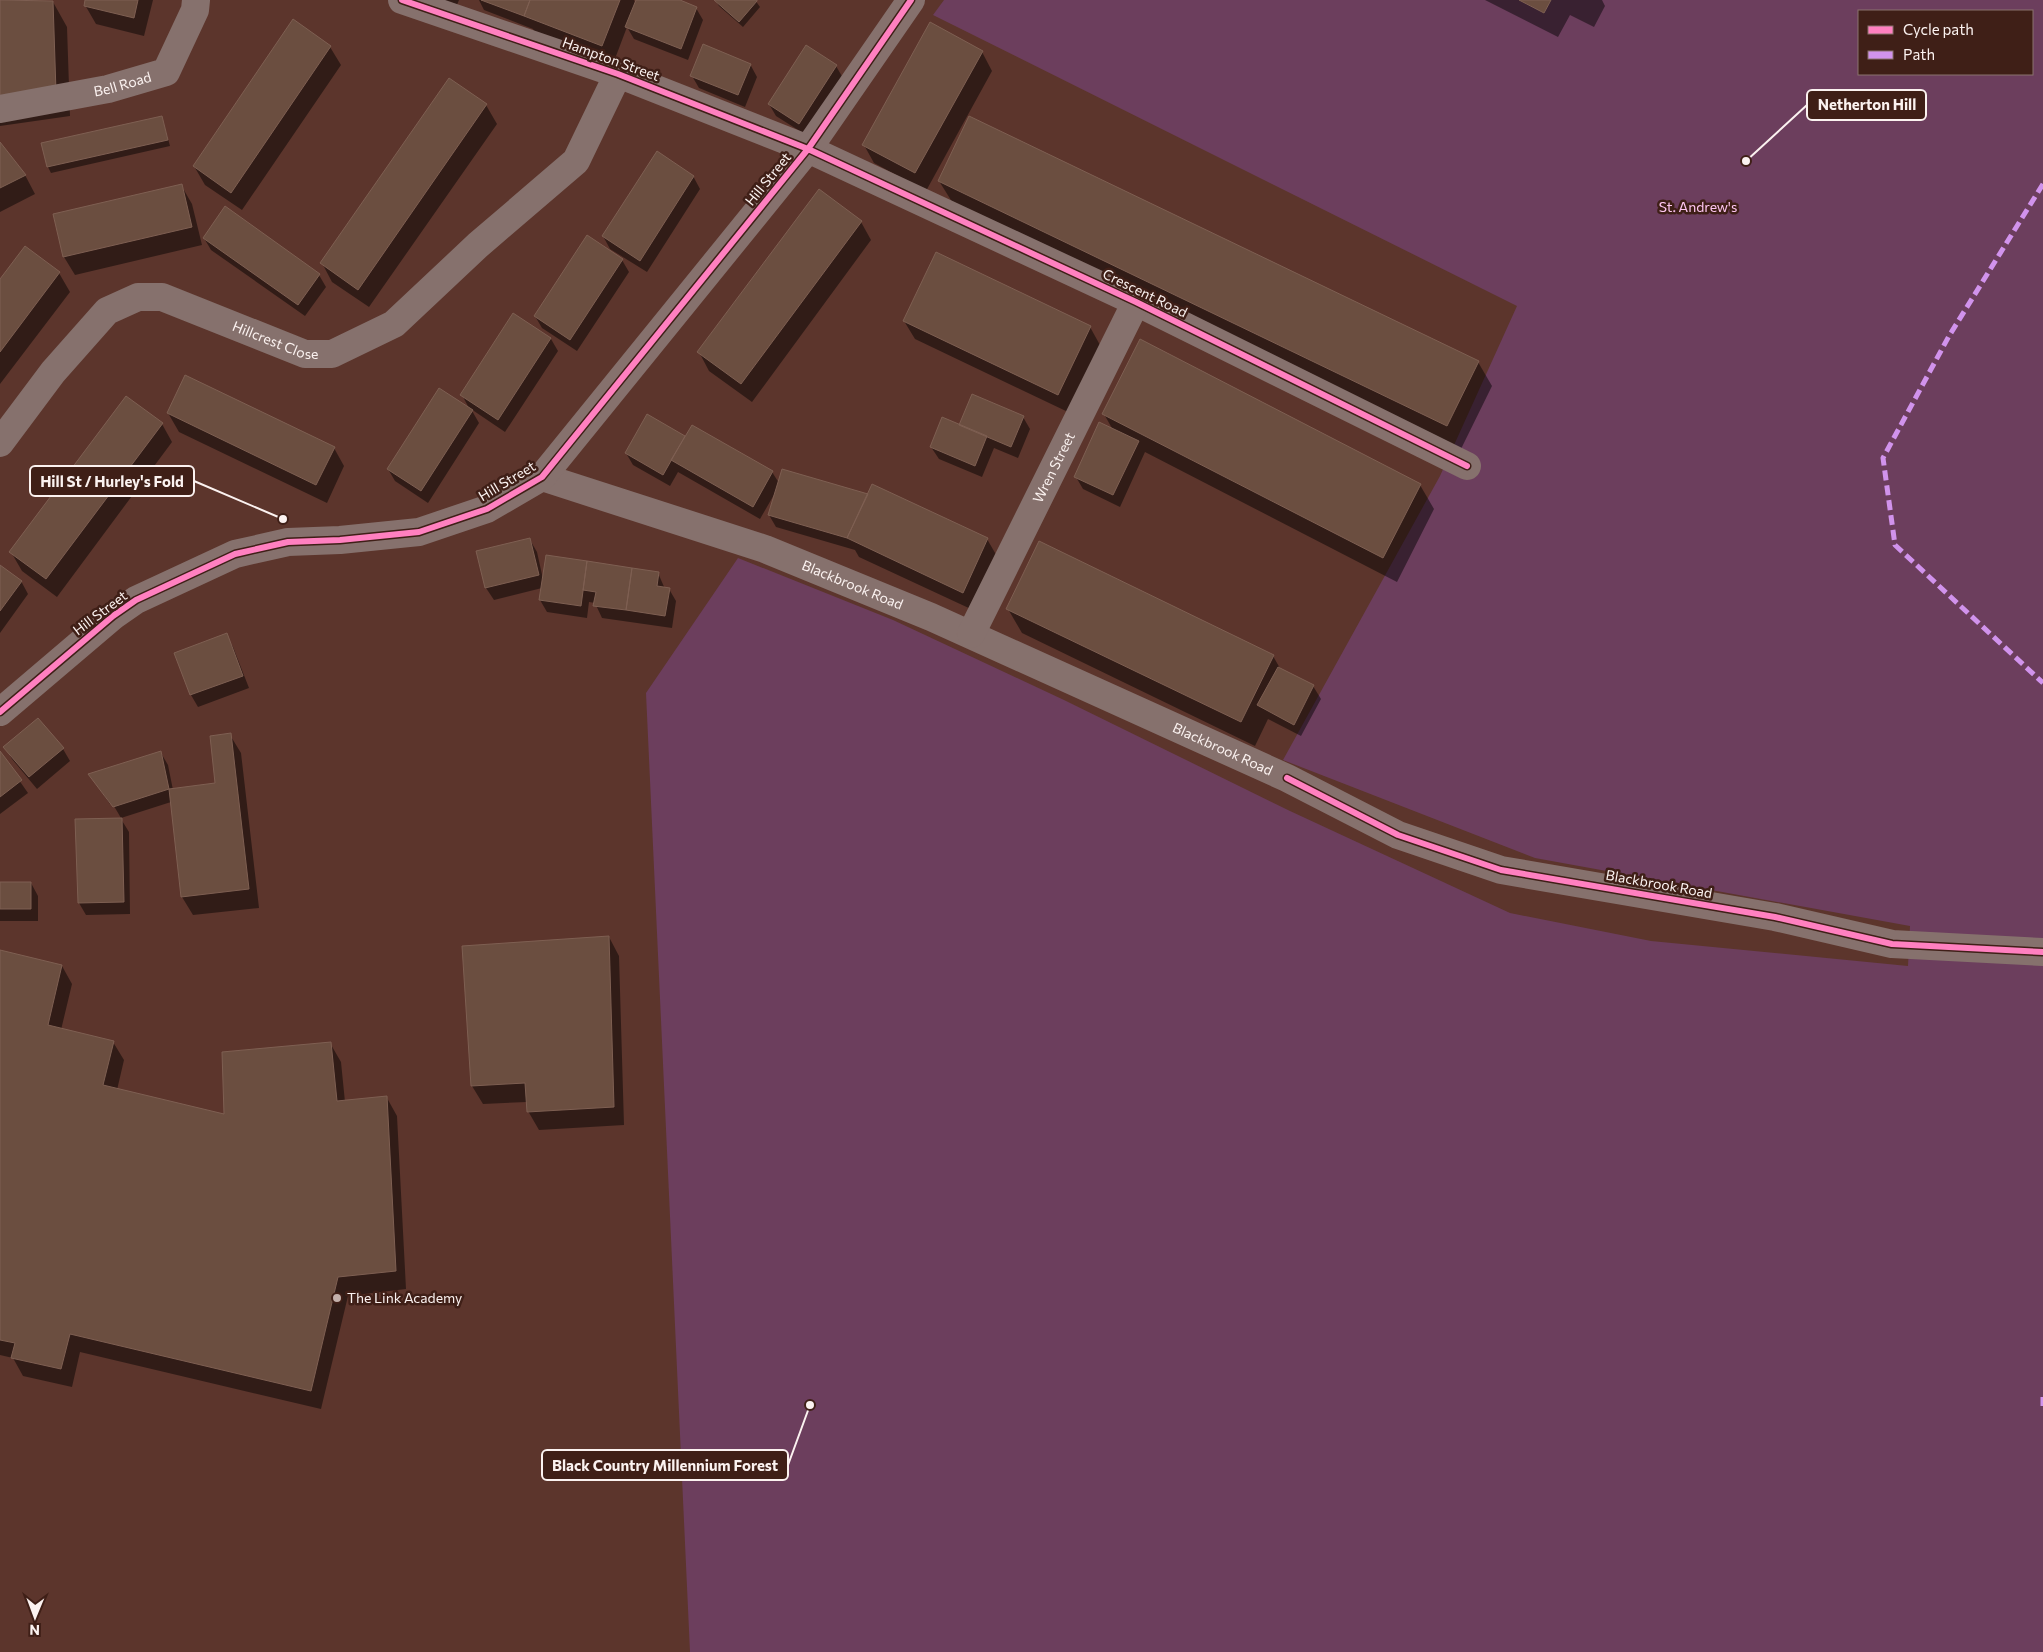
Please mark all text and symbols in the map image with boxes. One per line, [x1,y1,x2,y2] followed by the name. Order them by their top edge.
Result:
[1858,10,2033,75] legend
[1903,20,1974,38] text: Cycle path
[560,33,662,84] street label: Hampton Street
[1903,45,1935,63] text: Path
[92,68,153,99] street label: Bell Road
[1807,90,1926,120] callout: Netherton Hill
[1818,95,1916,113] text: Netherton Hill
[741,148,794,209] street label: Hill Street
[1659,198,1737,215] park label: St. Andrew's
[1100,265,1190,320] street label: Crescent Road
[230,317,318,362] street label: Hillcrest Close
[1029,429,1078,505] street label: Wren Street
[475,457,539,504] street label: Hill Street
[30,466,194,496] callout: Hill St / Hurley's Fold
[40,472,184,490] text: Hill St / Hurley's Fold
[800,556,906,613] street label: Blackbrook Road
[69,587,130,638] street label: Hill Street
[1170,719,1276,778] street label: Blackbrook Road
[1605,866,1714,901] street label: Blackbrook Road
[347,1289,462,1306] place label: The Link Academy
[331,1292,343,1304] marker: The Link Academy
[542,1450,788,1480] callout: Black Country Millennium Forest
[552,1456,778,1474] text: Black Country Millennium Forest
[10,1592,60,1642] north arrow
[29,1622,40,1639] text: N

